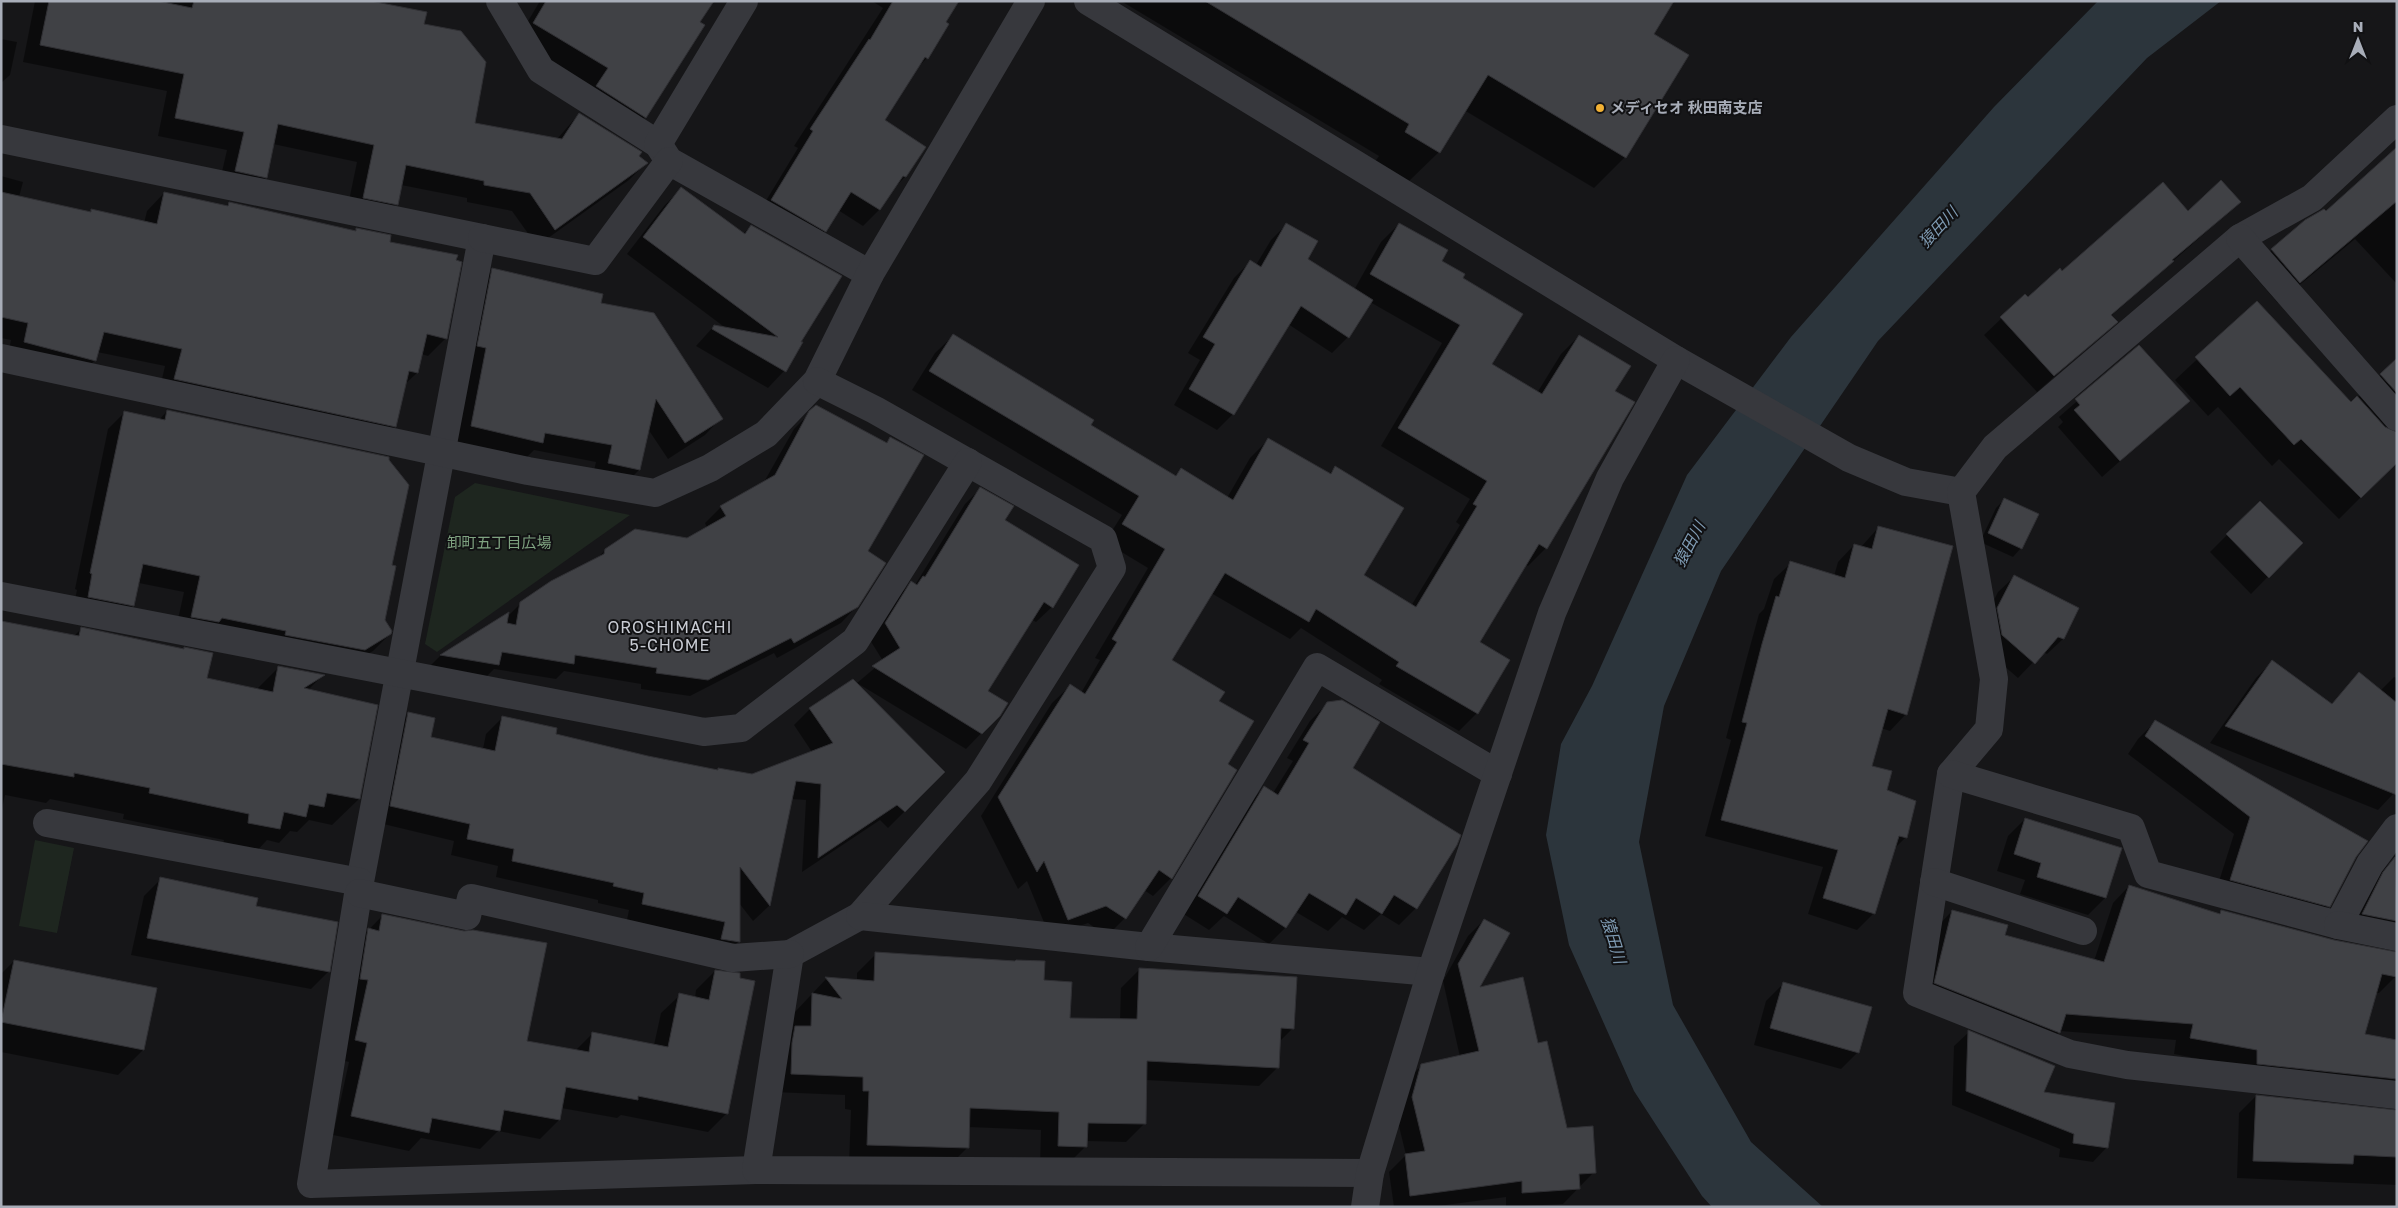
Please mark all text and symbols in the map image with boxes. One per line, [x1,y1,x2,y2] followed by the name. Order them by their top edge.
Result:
[2333,15,2383,65] north arrow
[2353,18,2363,35] text: N
[1610,98,1763,116] place label: メディセオ 秋田南支店
[1594,102,1606,114] marker: メディセオ 秋田南支店
[1914,201,1963,251] water label: 猿田川
[1669,516,1710,570] water label: 猿田川
[446,533,552,551] park label: 卸町五丁目広場
[607,617,733,655] district label: OROSHIMACHI 5-CHOME
[1597,914,1631,968] water label: 猿田川

